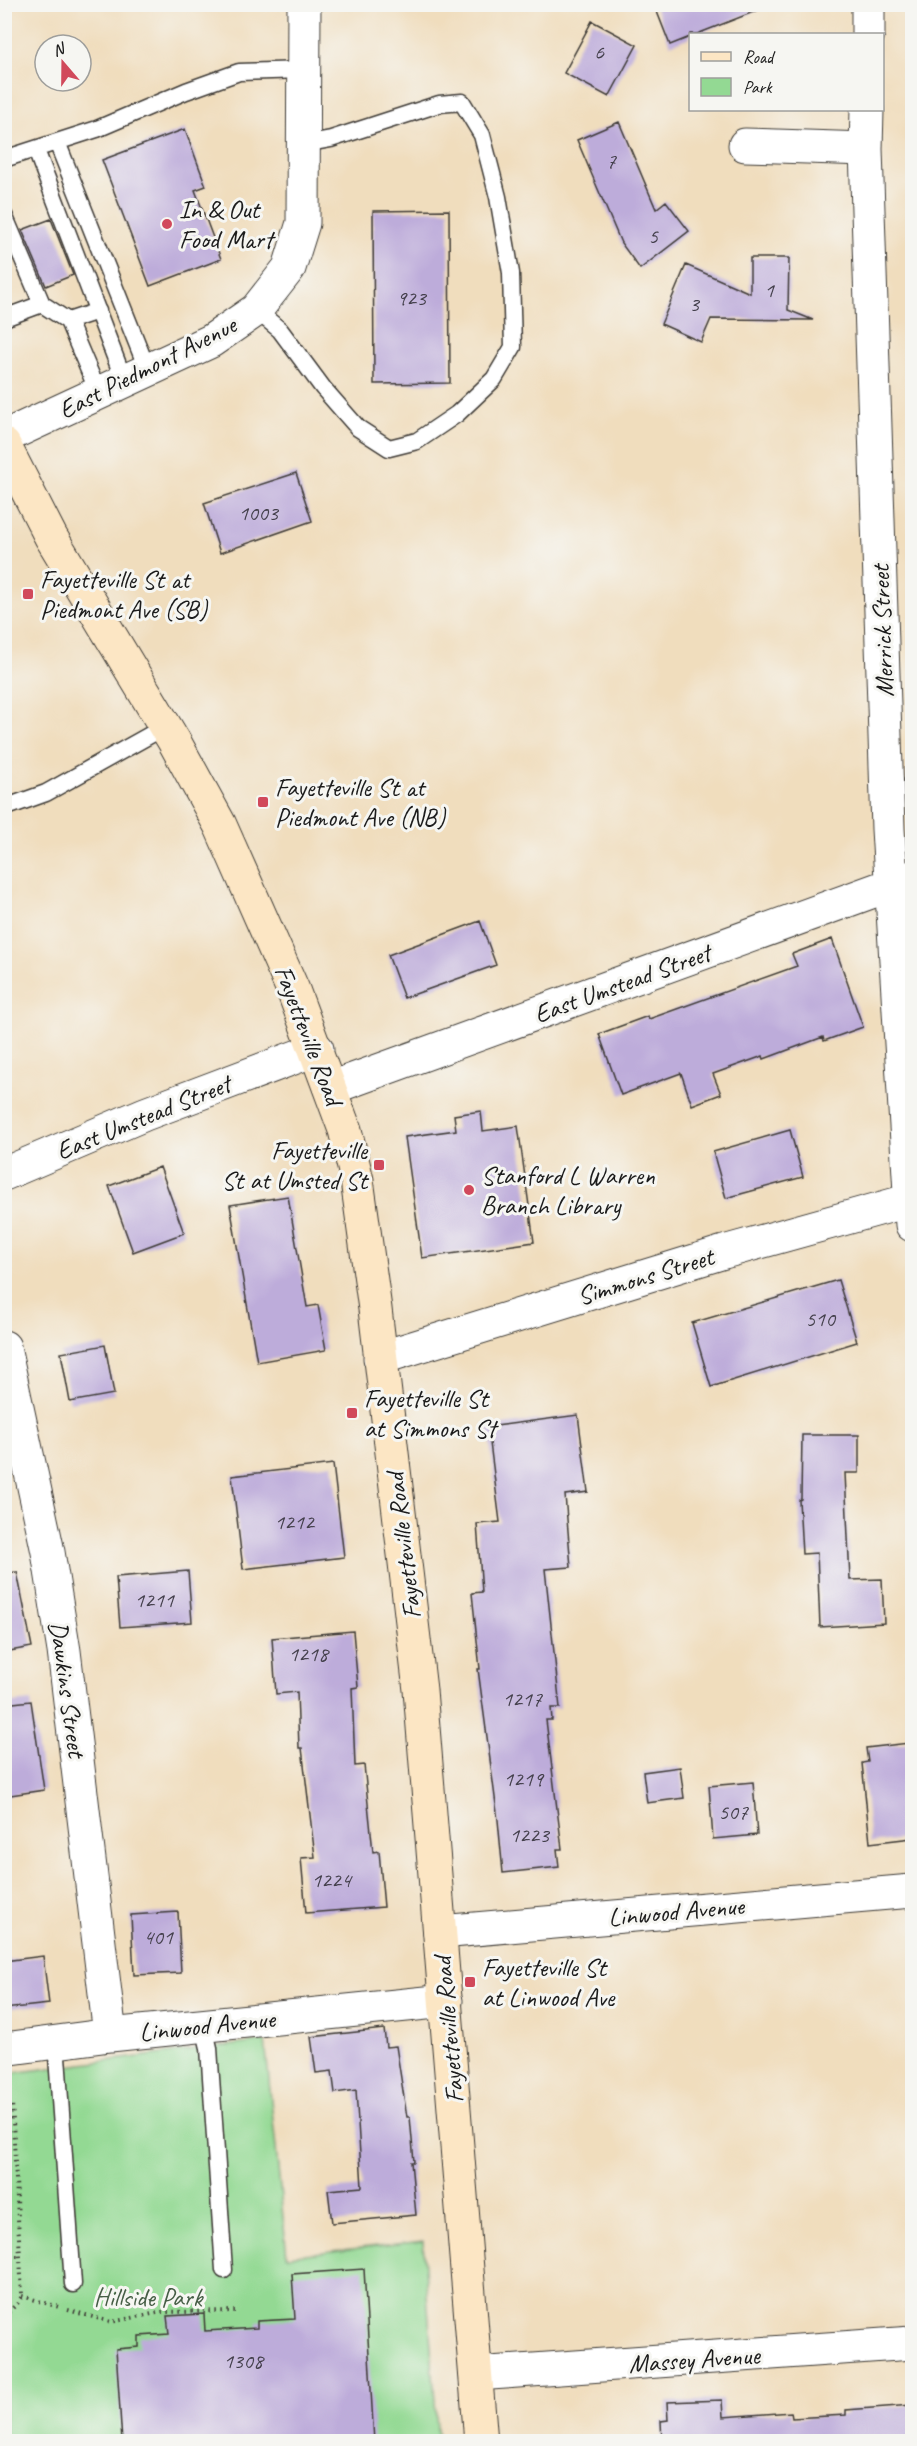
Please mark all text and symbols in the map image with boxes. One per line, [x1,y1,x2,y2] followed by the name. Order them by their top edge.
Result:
[33,33,93,93] north arrow
[689,33,884,111] legend
[50,38,69,61] text: N
[594,38,605,66] house number: 6
[743,46,776,68] text: Road
[743,76,773,98] text: Park
[606,147,617,175] house number: 7
[179,193,276,256] place label: In & Out Food Mart
[160,217,174,231] marker: In & Out Food Mart
[648,222,659,250] house number: 5
[764,276,775,304] house number: 1
[396,284,428,312] house number: 923
[689,290,701,318] house number: 3
[53,307,244,426] street label: East Piedmont Avenue
[238,499,280,527] house number: 1003
[864,562,901,698] street label: Merrick Street
[40,563,208,626] place label: Fayetteville St at Piedmont Ave (SB)
[21,587,35,601] marker: Fayetteville St at Piedmont Ave (SB)
[275,771,446,834] place label: Fayetteville St at Piedmont Ave (NB)
[256,795,270,809] marker: Fayetteville St at Piedmont Ave (NB)
[529,935,718,1031] street label: East Umstead Street
[267,961,352,1113] street label: Fayetteville Road
[51,1066,238,1168] street label: East Umstead Street
[221,1134,369,1197] place label: Fayetteville St at Umsted St
[372,1158,386,1172] marker: Fayetteville St at Umsted St
[481,1159,655,1222] place label: Stanford L Warren Branch Library
[462,1183,476,1197] marker: Stanford L Warren Branch Library
[573,1239,720,1313] street label: Simmons Street
[805,1305,837,1333] house number: 510
[364,1382,499,1445] place label: Fayetteville St at Simmons St
[345,1406,359,1420] marker: Fayetteville St at Simmons St
[378,1467,429,1621] street label: Fayetteville Road
[274,1508,316,1536] house number: 1212
[134,1586,175,1614] house number: 1211
[42,1619,94,1762] street label: Dawkins Street
[288,1640,330,1668] house number: 1218
[502,1685,543,1713] house number: 1217
[503,1765,545,1793] house number: 1219
[718,1798,749,1826] house number: 507
[509,1821,551,1849] house number: 1223
[311,1866,353,1894] house number: 1224
[607,1889,747,1934] street label: Linwood Avenue
[143,1923,174,1951] house number: 401
[482,1951,616,2014] place label: Fayetteville St at Linwood Ave
[425,1952,471,2104] street label: Fayetteville Road
[463,1975,477,1989] marker: Fayetteville St at Linwood Ave
[138,2002,278,2049] street label: Linwood Avenue
[94,2281,205,2314] park label: Hillside Park
[627,2338,762,2381] street label: Massey Avenue
[223,2347,265,2375] house number: 1308

